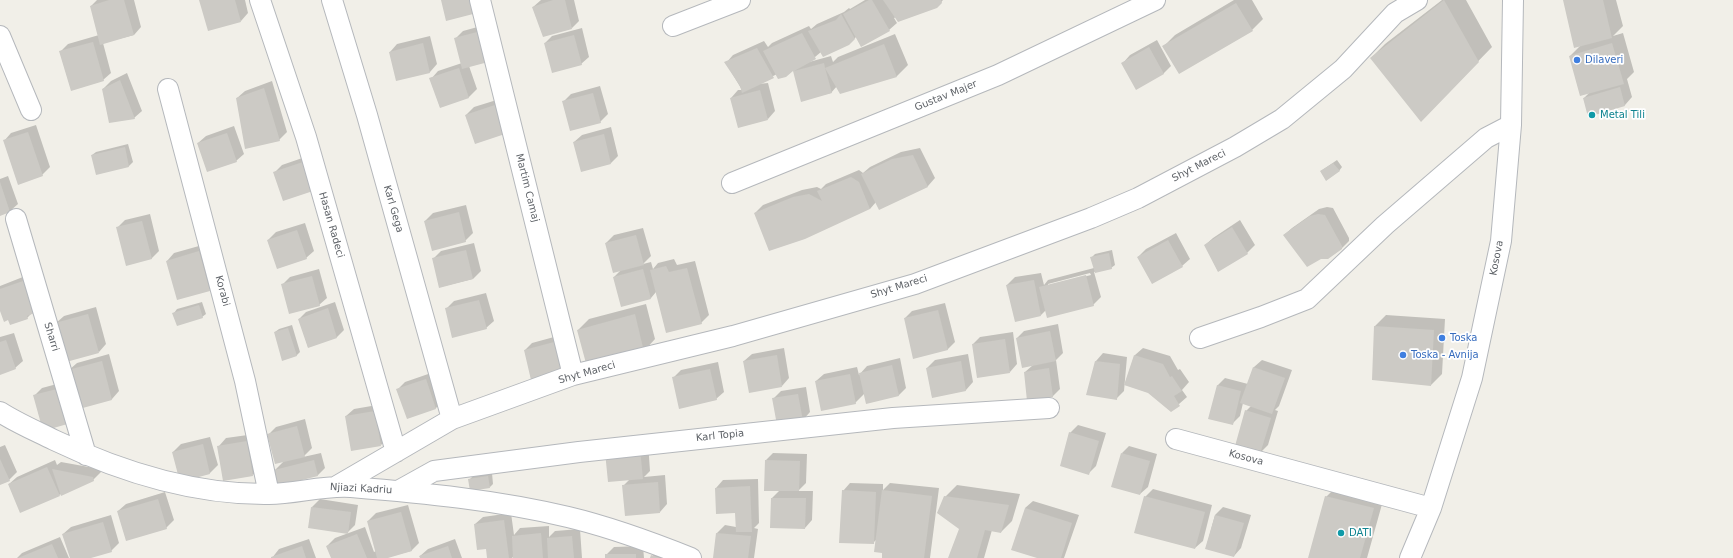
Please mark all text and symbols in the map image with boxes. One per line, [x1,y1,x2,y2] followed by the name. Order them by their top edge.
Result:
[1585,54,1623,66] place label: Dilaveri
[1572,55,1582,65] marker: Dilaveri
[913,78,979,114] street label: Gustav Majer
[1600,109,1645,121] place label: Metal Tili
[1587,110,1597,120] marker: Metal Tili
[1170,147,1228,185] street label: Shyt Mareci
[513,152,541,224] street label: Martim Camaj
[380,184,406,234] street label: Karl Gega
[316,191,346,259] street label: Hasan Radeci
[1488,239,1506,277] street label: Kosova
[869,273,929,301] street label: Shyt Mareci
[212,274,232,308] street label: Korabi
[41,321,61,353] street label: Sharri
[1450,332,1477,344] place label: Toska
[1437,333,1447,343] marker: Toska
[1411,349,1479,361] place label: Toska - Avnija
[1398,350,1408,360] marker: Toska - Avnija
[557,359,617,387] street label: Shyt Mareci
[695,428,745,444] street label: Karl Topia
[1227,448,1265,468] street label: Kosova
[330,481,392,497] street label: Njiazi Kadriu
[1349,527,1372,539] place label: DATI
[1336,528,1346,538] marker: DATI

